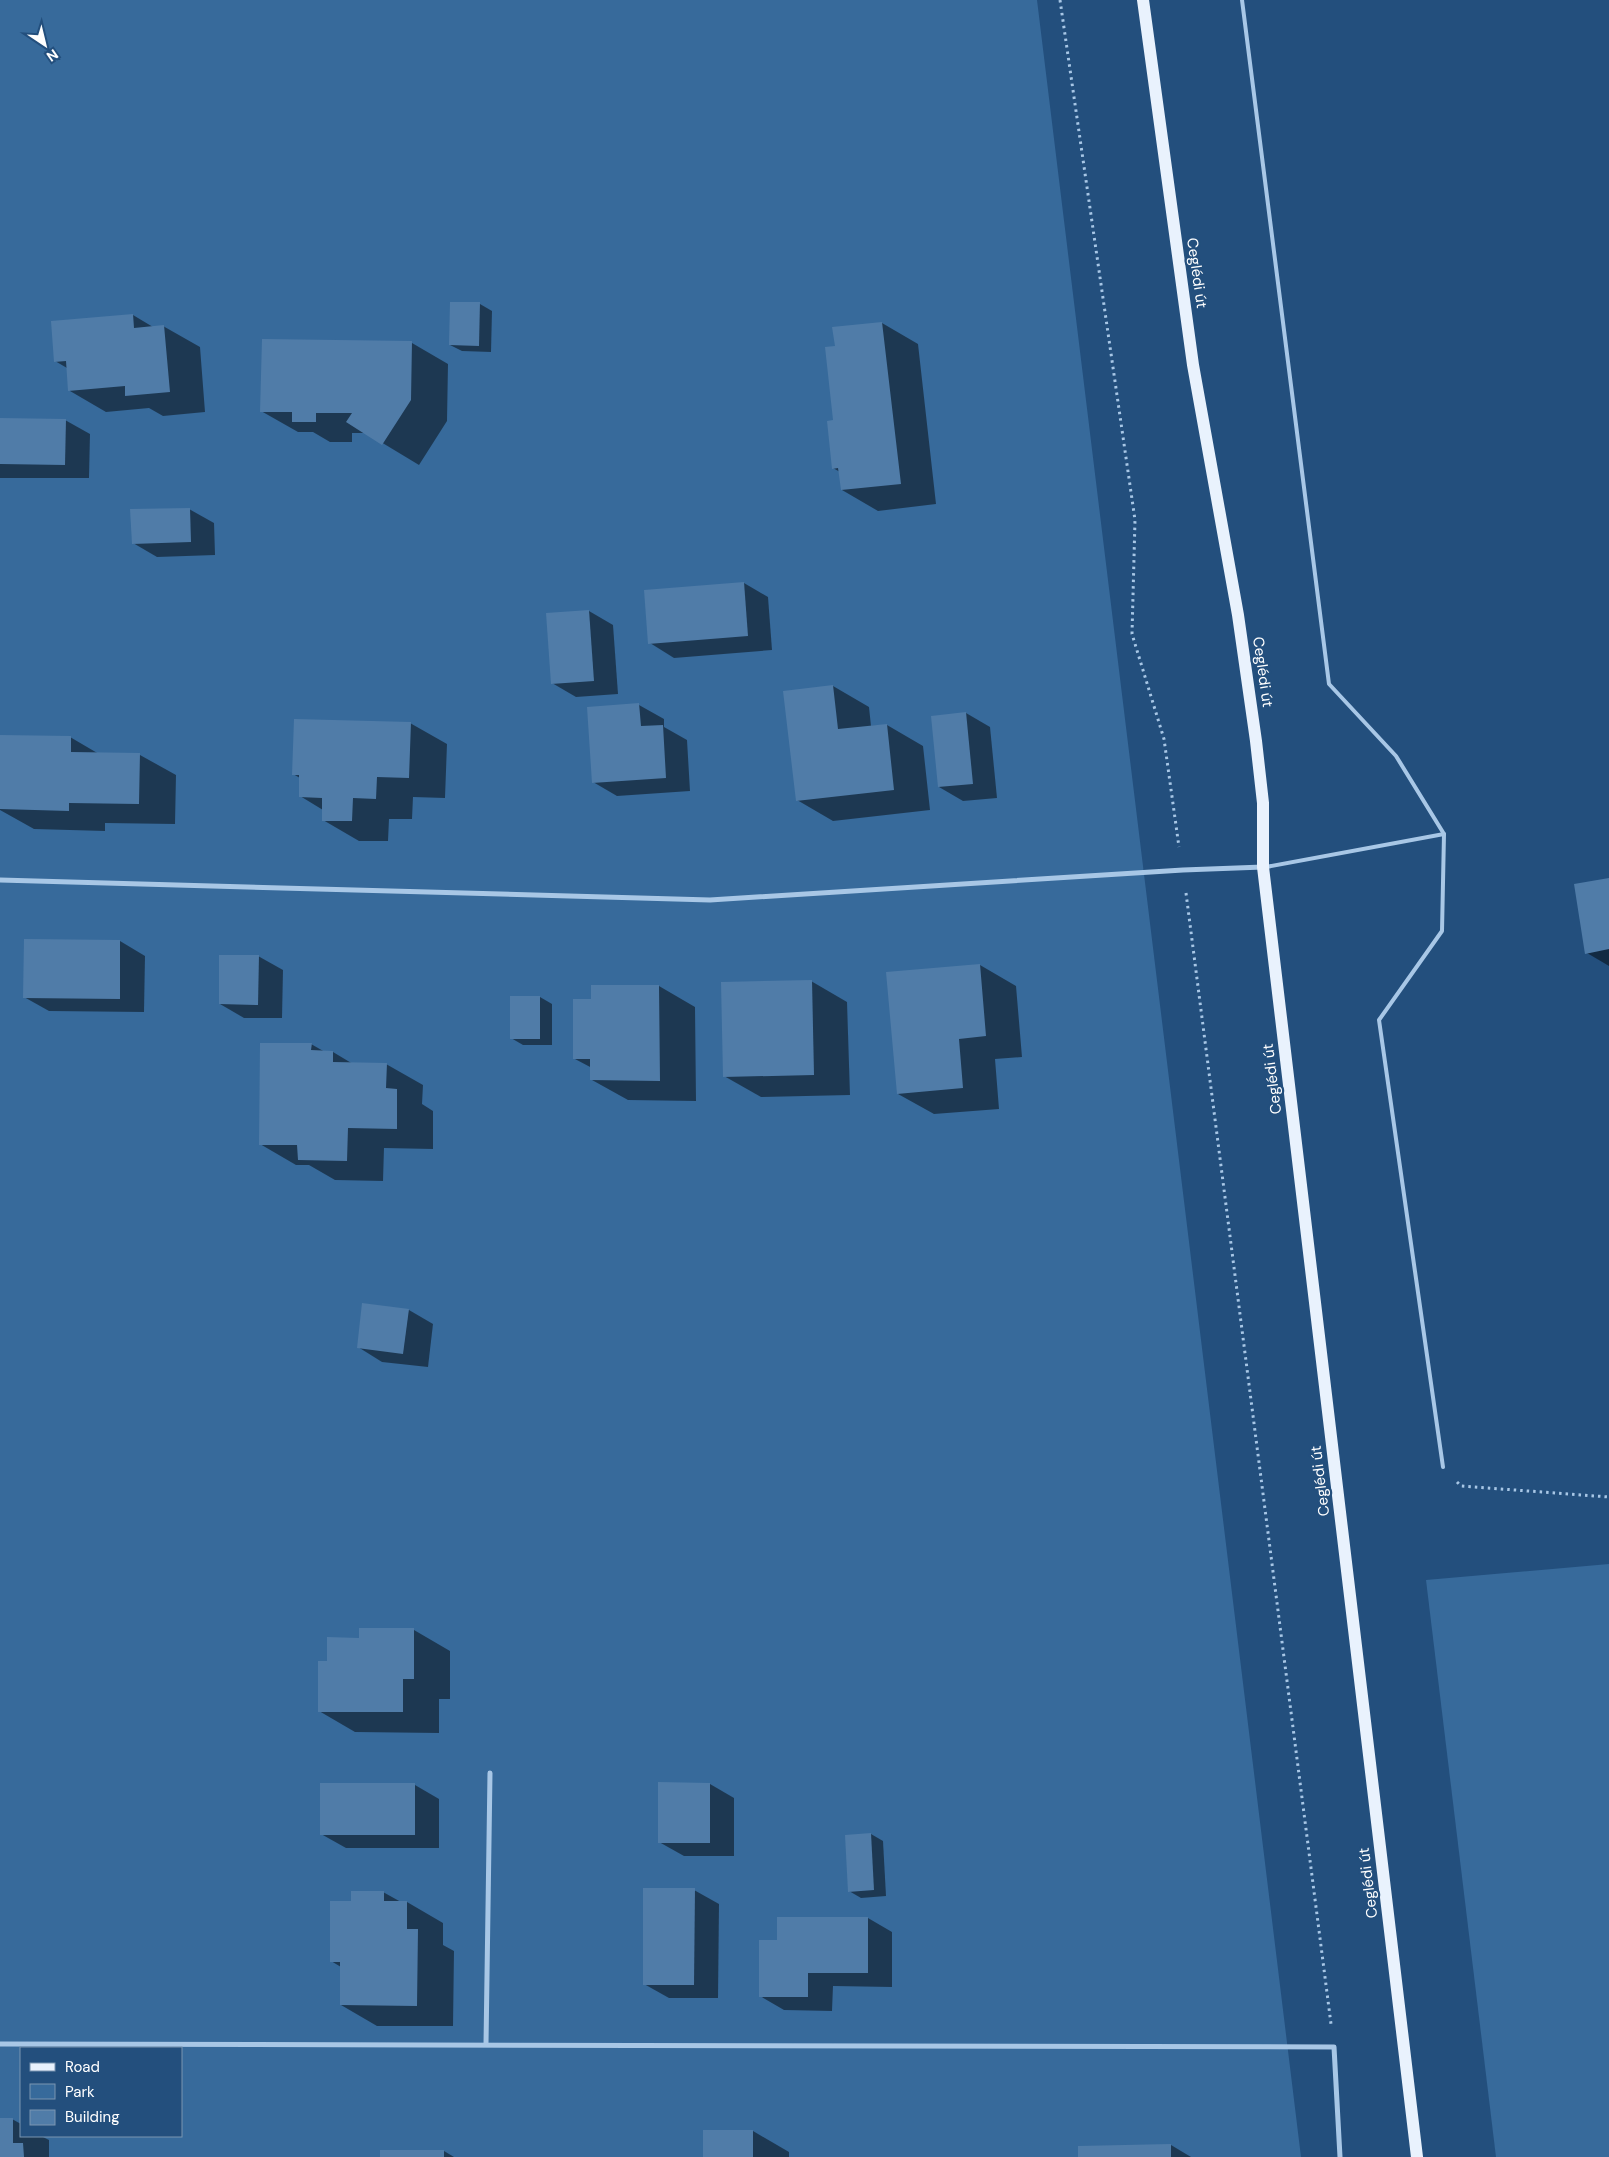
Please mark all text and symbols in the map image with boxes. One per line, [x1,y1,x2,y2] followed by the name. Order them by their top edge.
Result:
[20,20,70,70] north arrow
[43,45,62,66] text: N
[1182,236,1212,310] street label: Ceglédi út
[1248,635,1278,709] street label: Ceglédi út
[1258,1042,1286,1115] street label: Ceglédi út
[1306,1444,1334,1517] street label: Ceglédi út
[1354,1846,1382,1919] street label: Ceglédi út
[20,2047,182,2137] legend
[65,2057,100,2077] text: Road
[65,2082,95,2102] text: Park
[65,2107,120,2127] text: Building

